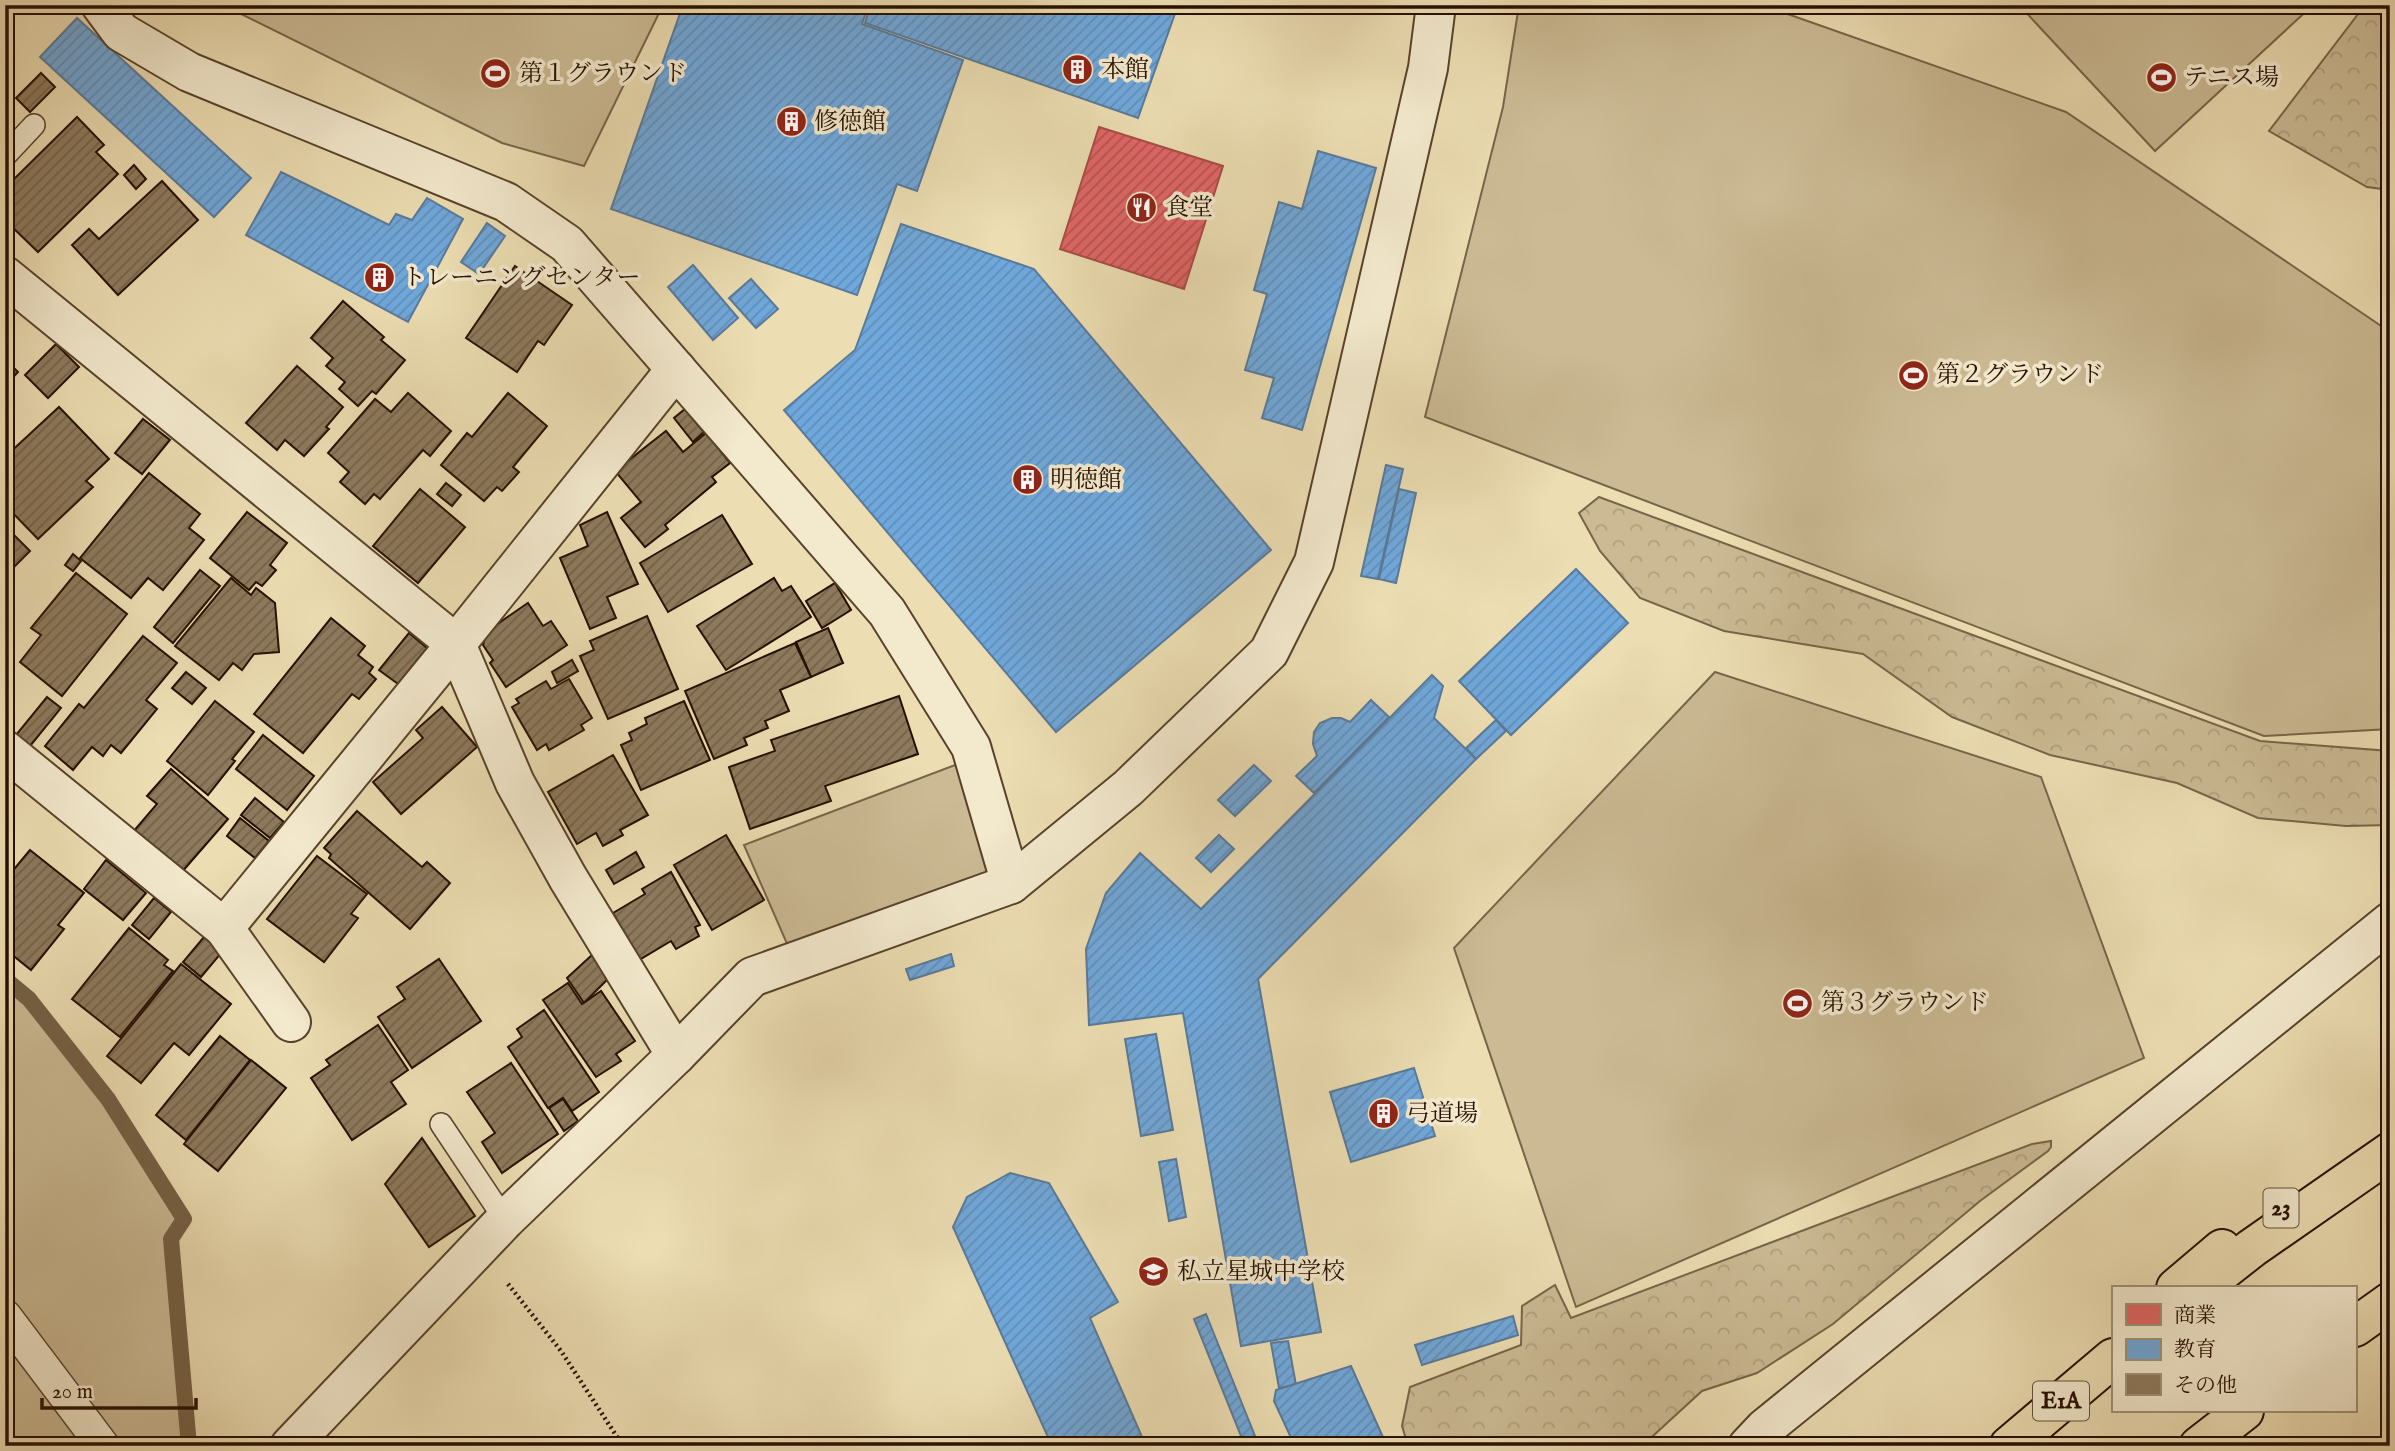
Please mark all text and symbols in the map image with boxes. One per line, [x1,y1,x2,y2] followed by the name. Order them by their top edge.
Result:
[1061,53,1095,87] building icon: 本館
[1101,55,1149,86] place label: 本館
[479,57,513,91] sports icon: 第１グラウンド
[519,59,687,90] place label: 第１グラウンド
[2144,61,2178,95] sports icon: テニス場
[2184,63,2279,94] place label: テニス場
[774,105,808,139] building icon: 修徳館
[814,107,886,138] place label: 修徳館
[1125,191,1159,225] restaurant icon: 食堂
[1165,193,1213,224] place label: 食堂
[362,261,396,295] building icon: トレーニングセンター
[402,263,641,294] place label: トレーニングセンター
[1896,358,1930,392] sports icon: 第２グラウンド
[1936,360,2104,391] place label: 第２グラウンド
[1010,463,1044,497] building icon: 明徳館
[1050,465,1122,496] place label: 明徳館
[1781,986,1815,1020] sports icon: 第３グラウンド
[1821,988,1989,1019] place label: 第３グラウンド
[1366,1097,1400,1131] building icon: 弓道場
[1406,1099,1478,1130] place label: 弓道場
[2264,1189,2298,1228] road number: 23
[1137,1255,1171,1289] school or university icon: 私立星城中学校
[1177,1257,1345,1288] place label: 私立星城中学校
[2112,1286,2356,1412] legend
[2174,1303,2216,1330] text: 商業
[2174,1337,2216,1364] text: 教育
[42,1367,196,1411] scale bar
[2174,1373,2237,1400] text: その他
[52,1379,93,1406] text: 20 m
[2033,1382,2089,1420] road number: E1A

